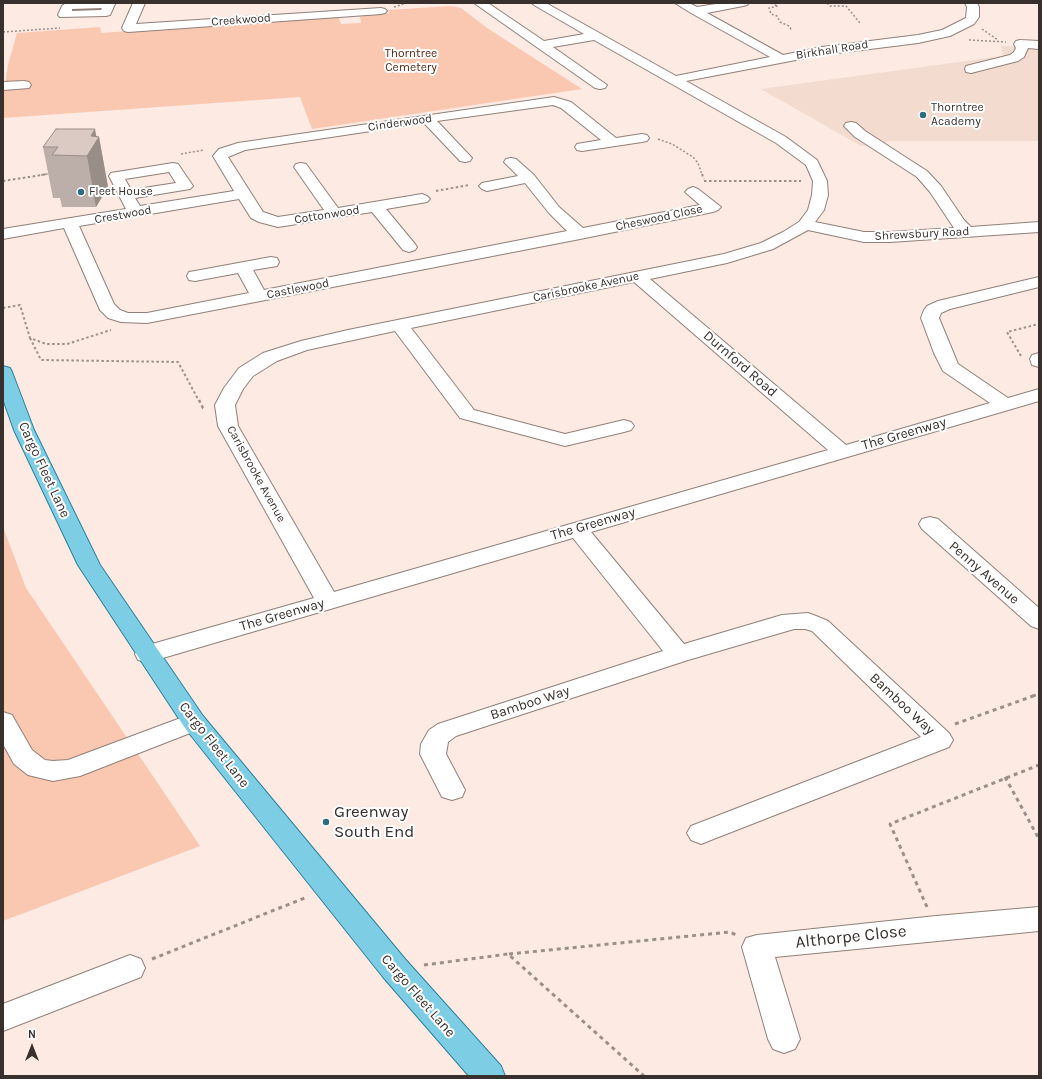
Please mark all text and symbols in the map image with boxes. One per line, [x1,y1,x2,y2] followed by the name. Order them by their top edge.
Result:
[211,11,271,29] street label: Creekwood
[795,37,869,63] street label: Birkhall Road
[385,47,437,75] park label: Thorntree Cemetery
[931,101,984,129] place label: Thorntree Academy
[918,110,928,120] marker: Thorntree Academy
[367,111,433,135] street label: Cinderwood
[89,185,153,199] place label: Fleet House
[76,187,86,197] marker: Fleet House
[614,202,704,234] street label: Cheswood Close
[93,203,153,227] street label: Crestwood
[293,203,361,227] street label: Cottonwood
[874,224,970,244] street label: Shrewsbury Road
[532,269,640,305] street label: Carisbrooke Avenue
[266,276,330,302] street label: Castlewood
[700,327,780,401] street label: Durnford Road
[860,414,948,454] street label: The Greenway
[14,419,74,521] street label: Cargo Fleet Lane
[224,423,288,525] street label: Carisbrooke Avenue
[549,504,637,544] street label: The Greenway
[945,538,1023,608] street label: Penny Avenue
[238,595,326,635] street label: The Greenway
[866,670,938,738] street label: Bamboo Way
[488,682,572,724] street label: Bamboo Way
[175,699,253,791] street label: Cargo Fleet Lane
[334,802,414,842] place label: Greenway South End
[321,817,331,827] marker: Greenway South End
[795,921,907,953] street label: Althorpe Close
[378,951,458,1041] street label: Cargo Fleet Lane
[12,1027,52,1067] north arrow
[28,1028,36,1041] text: N

